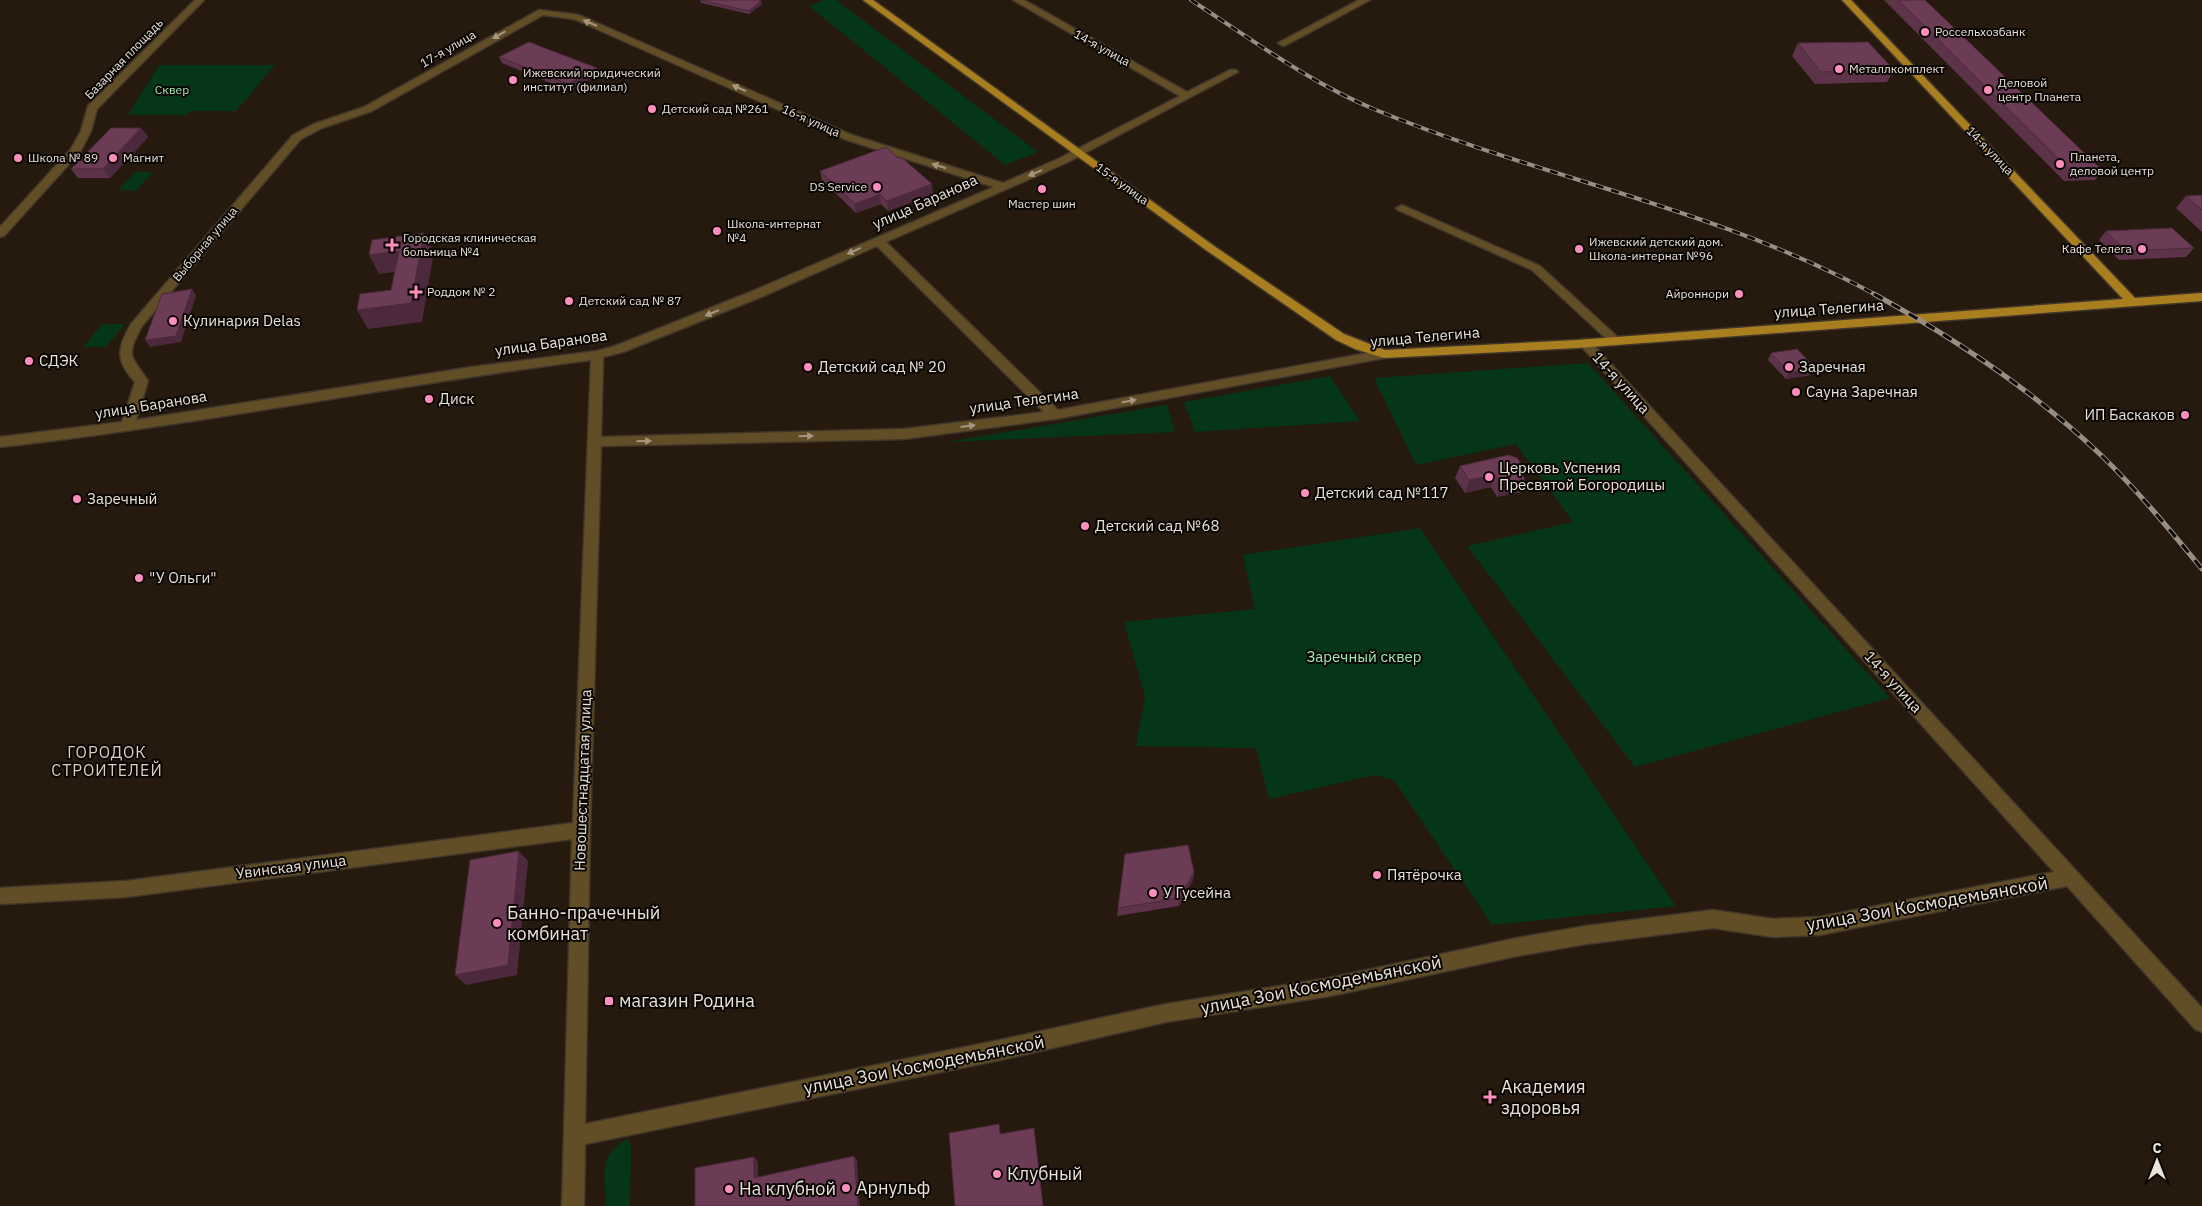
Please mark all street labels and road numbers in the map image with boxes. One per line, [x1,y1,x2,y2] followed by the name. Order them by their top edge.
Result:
[81,15,166,102] street label: Базарная площадь
[417,26,479,70] street label: 17-я улица
[1072,26,1133,69] street label: 14-я улица
[780,101,843,140] street label: 16-я улица
[1964,123,2018,178] street label: 14-я улица
[1093,159,1152,208] street label: 15-я улица
[869,170,980,233] street label: улица Баранова
[169,203,241,284] street label: Выборная улица
[1774,295,1884,322] street label: улица Телегина
[1369,322,1480,351] street label: улица Телегина
[494,325,608,360] street label: улица Баранова
[1589,348,1654,418] street label: 14-я улица
[968,383,1080,418] street label: улица Телегина
[94,386,208,423] street label: улица Баранова
[1861,647,1926,717] street label: 14-я улица
[570,689,595,871] street label: Новошестнадцатая улица
[235,850,347,883] street label: Увинская улица
[1804,871,2050,936] street label: улица Зои Космодемьянской
[1198,950,1443,1019] street label: улица Зои Космодемьянской
[801,1030,1046,1099] street label: улица Зои Космодемьянской

